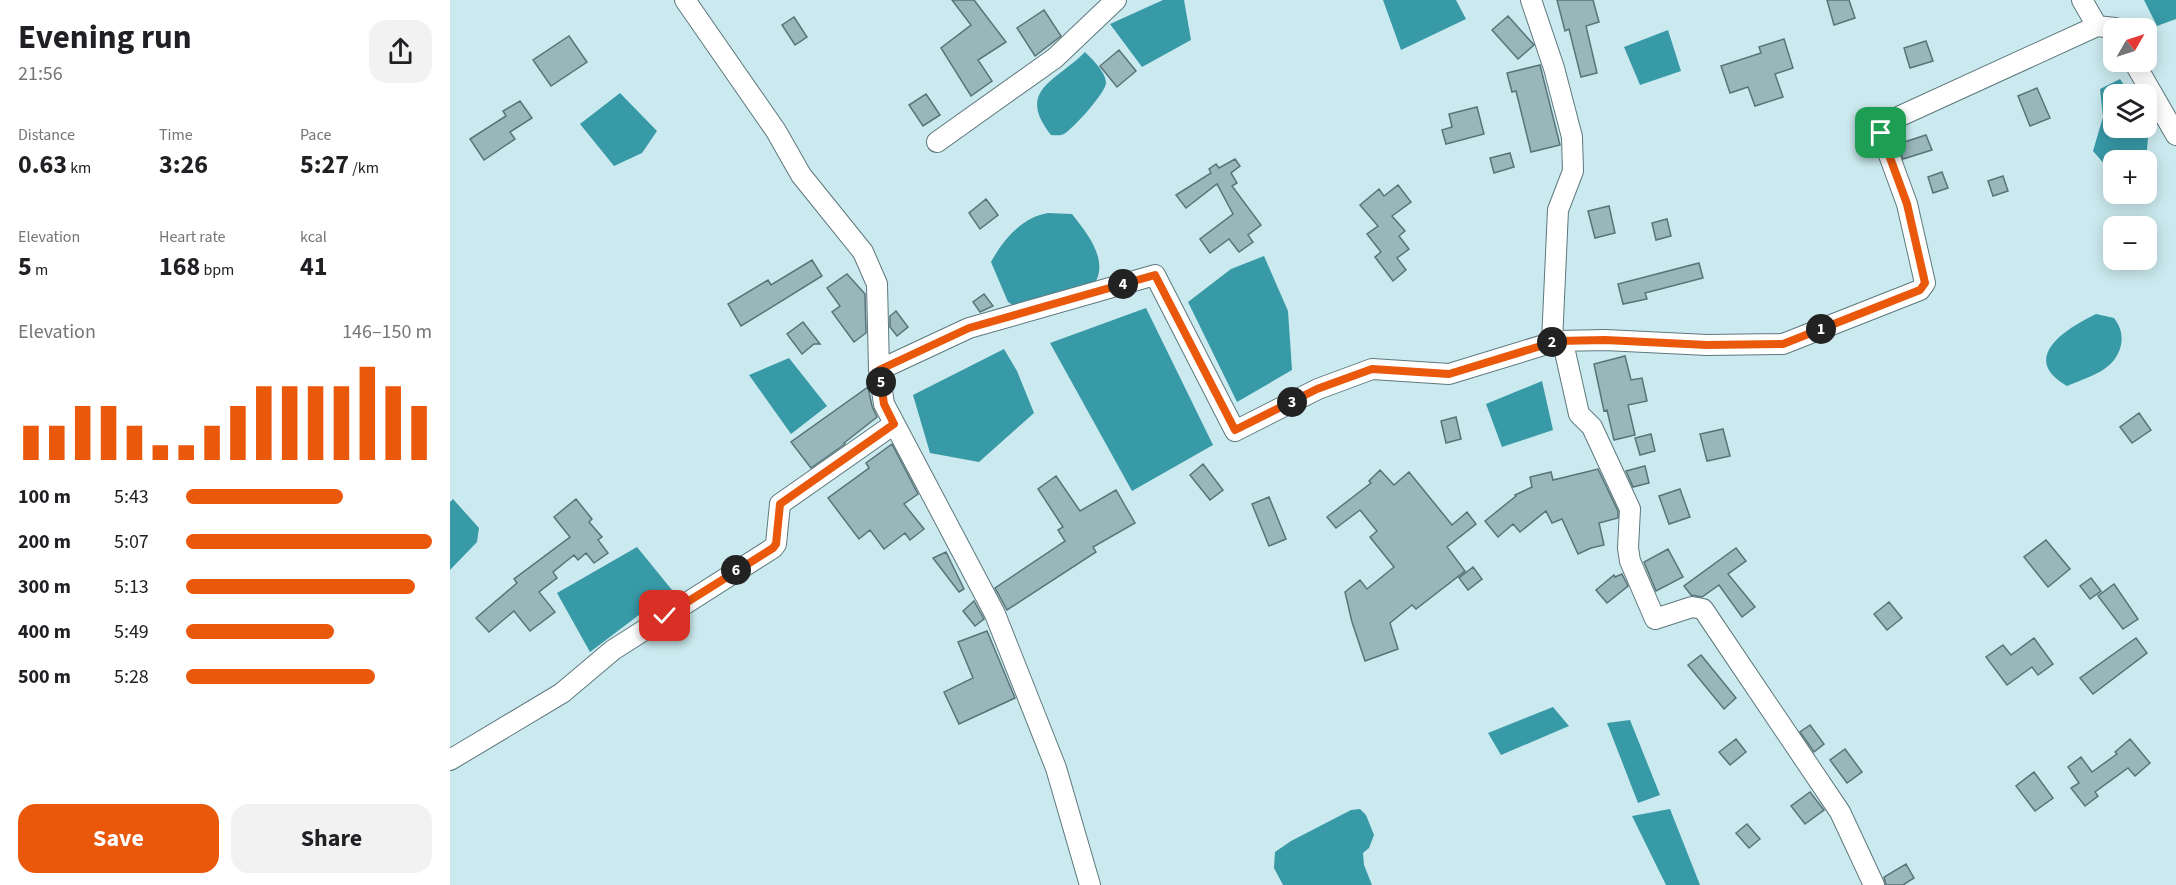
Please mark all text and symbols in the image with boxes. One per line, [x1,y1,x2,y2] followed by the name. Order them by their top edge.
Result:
[18,14,192,61] text: Evening run
[2103,18,2157,72] north arrow
[2103,18,2157,270] map controls
[369,20,432,83] button: share
[18,60,63,88] text: 21:56
[2103,84,2157,138] button: layers
[1855,107,1906,158] pin
[1864,116,1897,149] icon: arrive
[18,124,75,146] text: Distance
[159,124,193,146] text: Time
[300,124,331,146] text: Pace
[18,146,67,183] text: 0.63
[159,146,208,183] text: 3:26
[300,146,349,183] text: 5:27
[2103,150,2157,204] button: +
[67,157,91,179] text: km
[349,157,379,179] text: /km
[2103,216,2157,270] button: −
[18,226,80,248] text: Elevation
[159,226,226,248] text: Heart rate
[300,226,327,248] text: kcal
[18,248,32,285] text: 5
[159,248,200,285] text: 168
[300,248,327,285] text: 41
[32,259,48,281] text: m
[200,259,234,281] text: bpm
[1108,269,1138,299] pin: 4
[1119,273,1127,295] text: 4
[1806,314,1836,344] pin: 1
[18,318,96,346] text: Elevation
[342,318,432,346] text: 146–150 m
[1817,318,1825,340] text: 1
[1537,327,1567,357] pin: 2
[1548,331,1556,353] text: 2
[866,367,896,397] pin: 5
[877,371,885,393] text: 5
[1277,387,1307,417] pin: 3
[1288,391,1296,413] text: 3
[18,483,71,511] text: 100 m
[114,483,149,511] text: 5:43
[18,528,71,556] text: 200 m
[114,528,149,556] text: 5:07
[721,555,751,585] pin: 6
[732,559,740,581] text: 6
[18,573,71,601] text: 300 m
[114,573,149,601] text: 5:13
[639,590,690,641] pin
[648,599,681,632] icon: check
[18,618,71,646] text: 400 m
[114,618,149,646] text: 5:49
[18,663,71,691] text: 500 m
[114,663,149,691] text: 5:28
[18,804,219,873] button: Save
[231,804,432,873] button: Share

